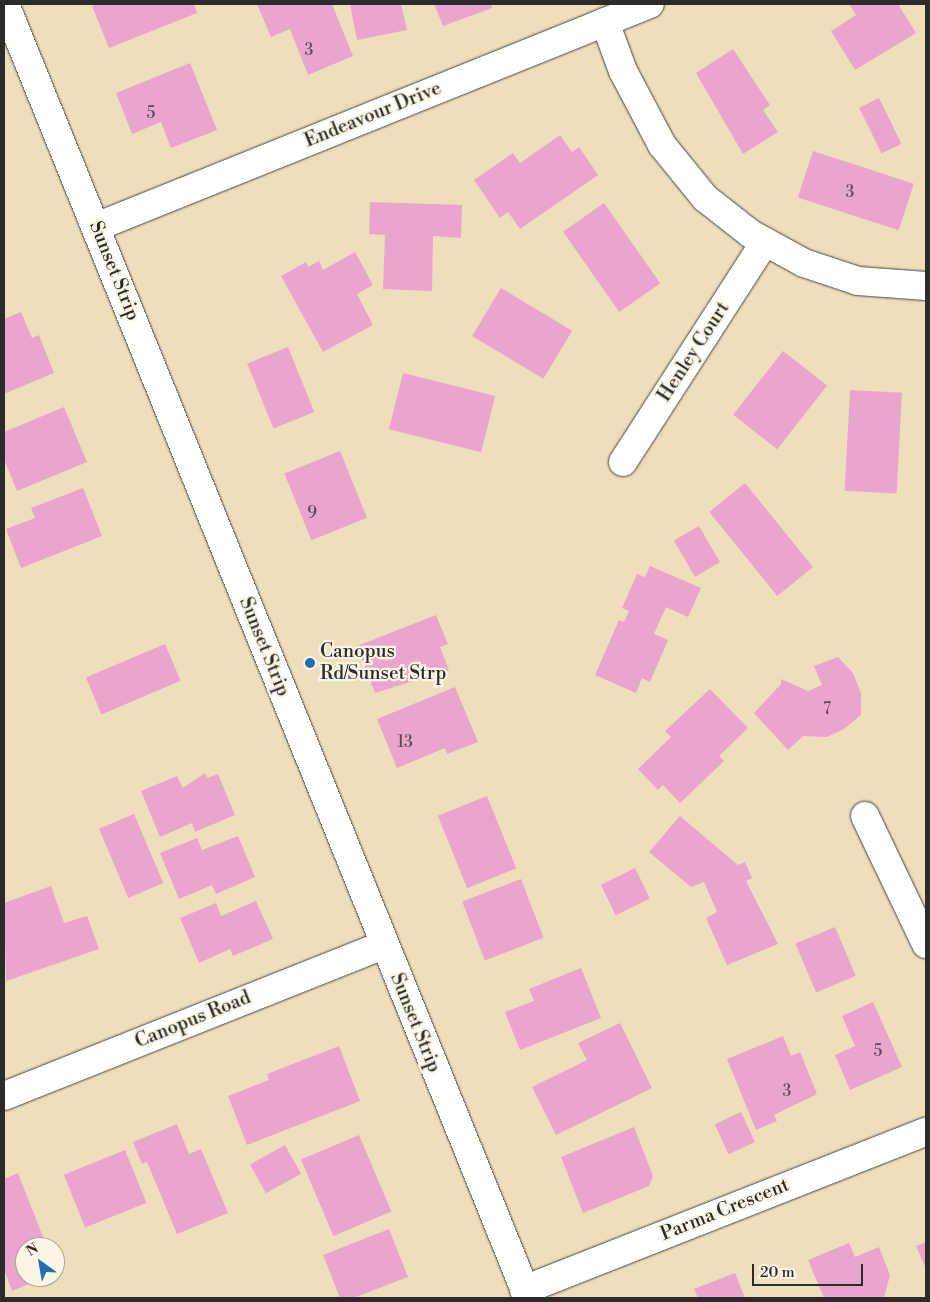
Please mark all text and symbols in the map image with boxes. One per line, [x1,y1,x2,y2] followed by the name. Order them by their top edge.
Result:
[305,40,313,60] house number: 3
[301,77,445,153] street label: Endeavour Drive
[147,103,155,123] house number: 5
[846,182,854,202] house number: 3
[84,218,144,324] street label: Sunset Strip
[653,298,735,406] street label: Henley Court
[307,503,317,523] house number: 9
[234,594,294,700] street label: Sunset Strip
[320,641,447,685] place label: Canopus Rd/Sunset Strp
[304,657,316,669] marker: Canopus Rd/Sunset Strp
[823,699,831,719] house number: 7
[397,732,413,752] house number: 13
[385,970,445,1076] street label: Sunset Strip
[132,986,254,1054] street label: Canopus Road
[874,1041,882,1061] house number: 5
[783,1081,791,1101] house number: 3
[657,1174,793,1246] street label: Parma Crescent
[15,1237,65,1287] north arrow
[23,1240,42,1261] text: N
[755,1254,866,1286] scale bar
[760,1263,795,1282] text: 20 m

